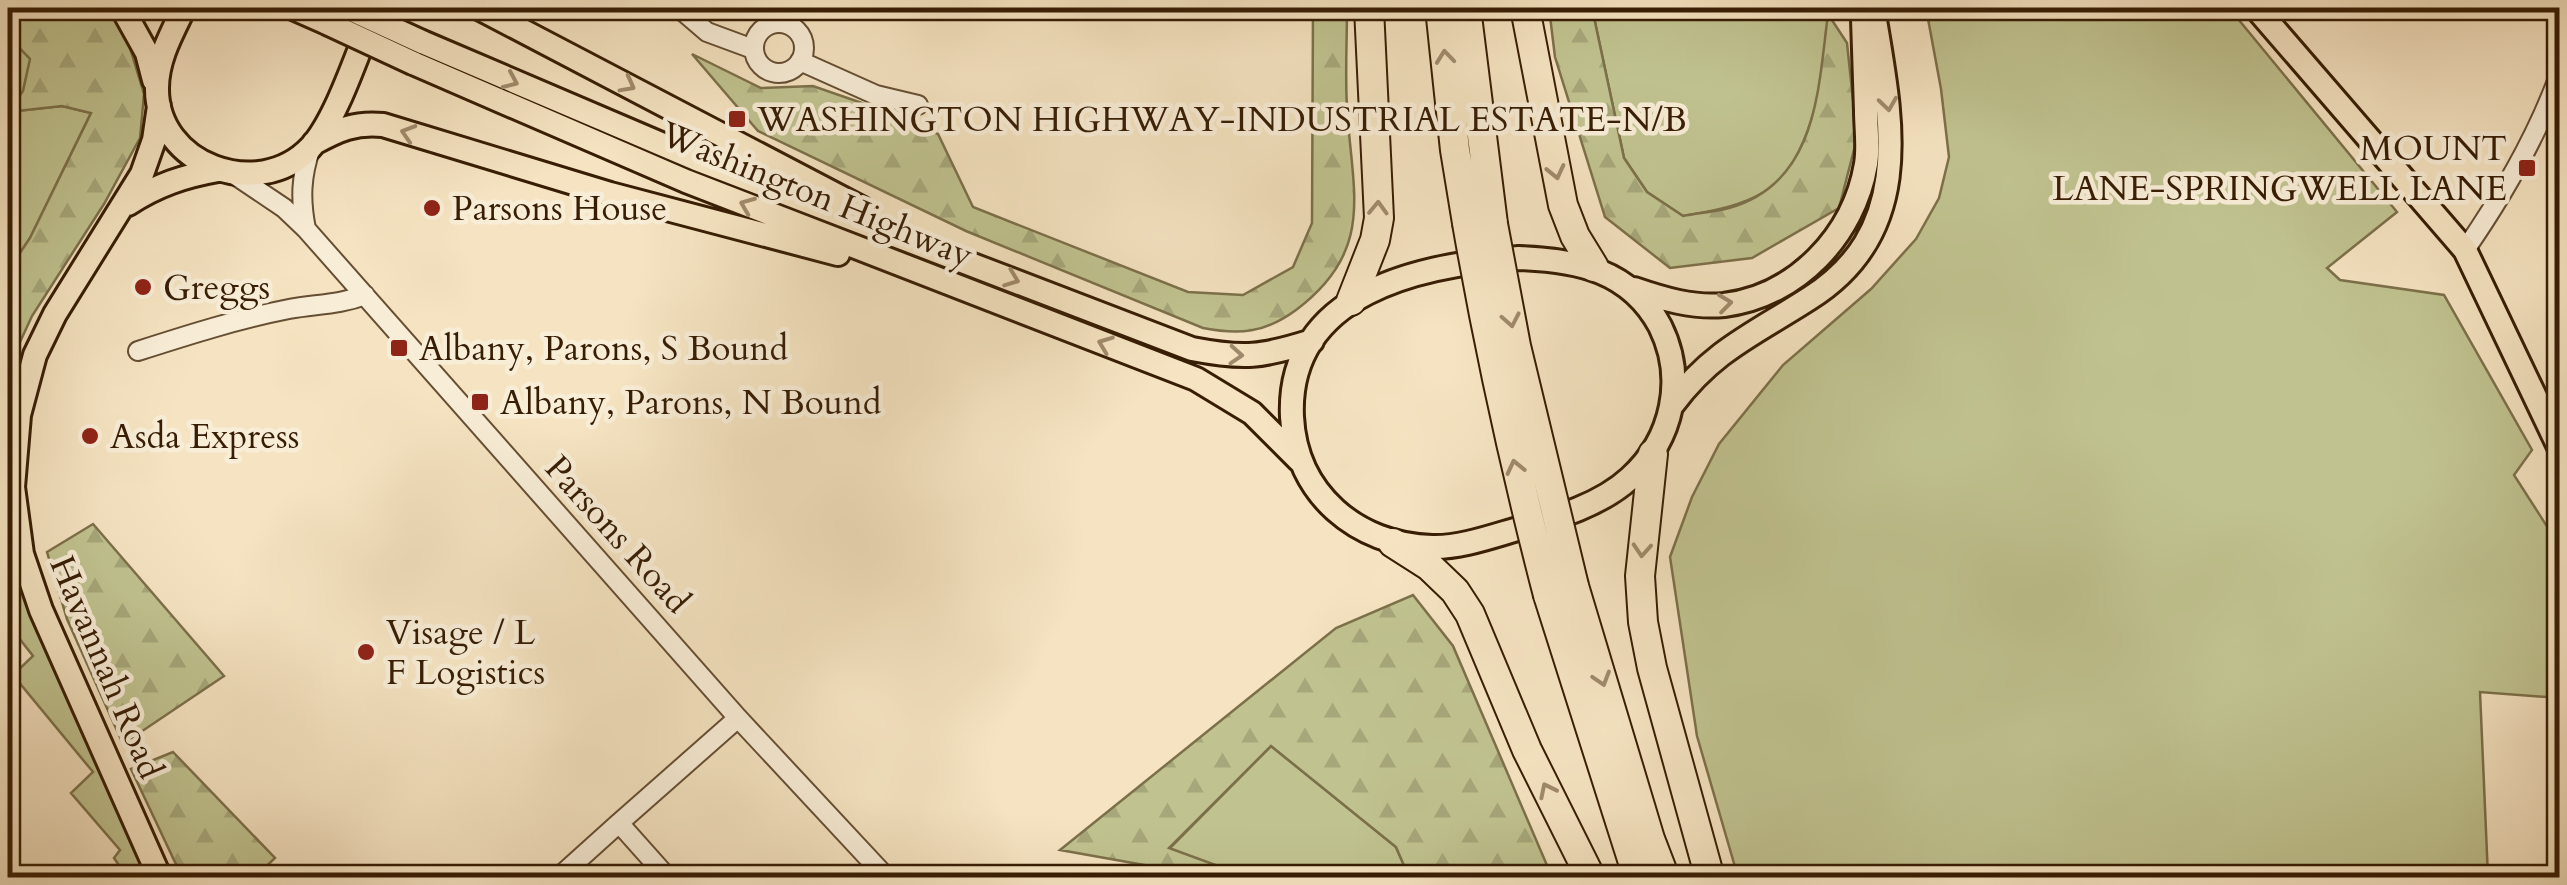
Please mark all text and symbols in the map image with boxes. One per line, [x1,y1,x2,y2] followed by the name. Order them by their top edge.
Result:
[1434,49,1456,65] one-way arrow
[501,69,519,89] one-way arrow
[617,73,635,92] one-way arrow
[756,96,1687,144] place label: WASHINGTON HIGHWAY-INDUSTRIAL ESTATE-N/B
[1877,96,1898,112] one-way arrow
[726,108,748,130] marker: WASHINGTON HIGHWAY-INDUSTRIAL ESTATE-N/B
[652,110,980,280] street label: Washington Highway
[401,124,418,145] one-way arrow
[2052,125,2507,213] place label: MOUNT LANE-SPRINGWELL LANE
[2516,157,2538,179] marker: MOUNT LANE-SPRINGWELL LANE
[1544,163,1565,180] one-way arrow
[452,185,667,233] place label: Parsons House
[740,196,757,216] one-way arrow
[421,197,443,219] marker: Parsons House
[1367,200,1388,216] one-way arrow
[163,264,270,312] place label: Greggs
[1003,267,1020,288] one-way arrow
[132,276,154,298] marker: Greggs
[1718,293,1734,314] one-way arrow
[1500,312,1521,328] one-way arrow
[419,325,789,373] place label: Albany, Parons, S Bound
[1098,335,1115,356] one-way arrow
[388,337,410,359] marker: Albany, Parons, S Bound
[1228,344,1244,365] one-way arrow
[500,379,882,427] place label: Albany, Parons, N Bound
[469,391,491,413] marker: Albany, Parons, N Bound
[110,413,299,461] place label: Asda Express
[79,425,101,447] marker: Asda Express
[533,445,701,624] street label: Parsons Road
[1506,459,1527,476] one-way arrow
[1632,543,1653,559] one-way arrow
[38,549,175,786] street label: Havannah Road
[386,609,545,697] place label: Visage / L F Logistics
[355,641,377,663] marker: Visage / L F Logistics
[1590,670,1611,687] one-way arrow
[1540,782,1560,800] one-way arrow

